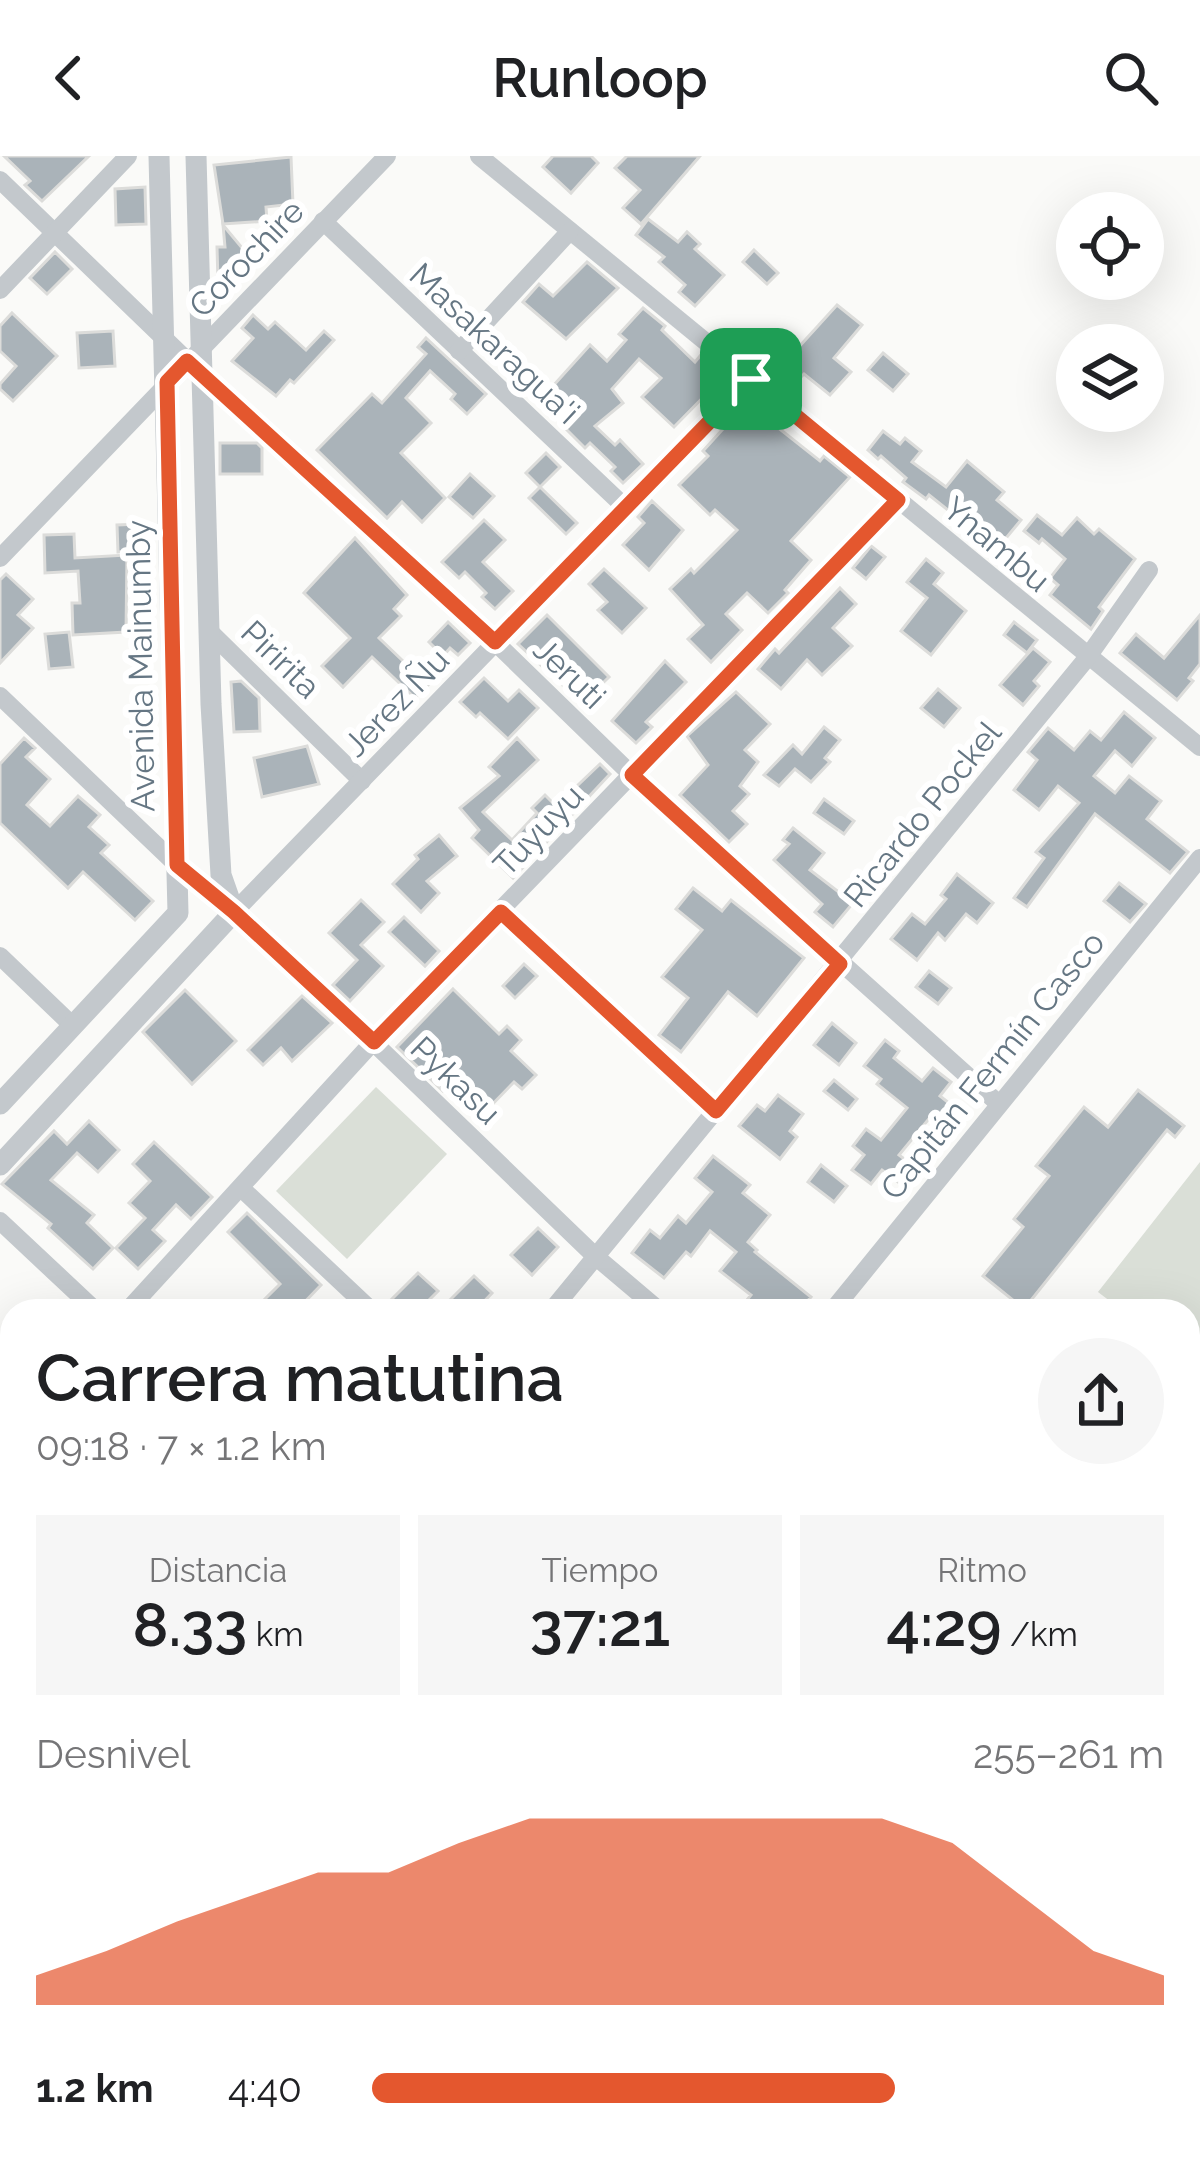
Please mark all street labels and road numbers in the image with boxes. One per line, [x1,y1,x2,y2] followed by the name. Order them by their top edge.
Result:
[181,192,312,325] street label: Corochire
[402,255,587,432] street label: Masakaragua'i
[936,489,1058,600] street label: Ynambu
[118,520,163,812] street label: Avenida Mainumby
[233,613,328,706] street label: Piririta
[526,630,614,717] street label: Jeruti
[335,640,457,764] street label: Jerez Ñu
[836,713,1010,915] street label: Ricardo Pockel
[485,777,591,884] street label: Tuyuyu
[872,923,1112,1207] street label: Capitán Fermín Casco
[403,1028,509,1132] street label: Pykasu

